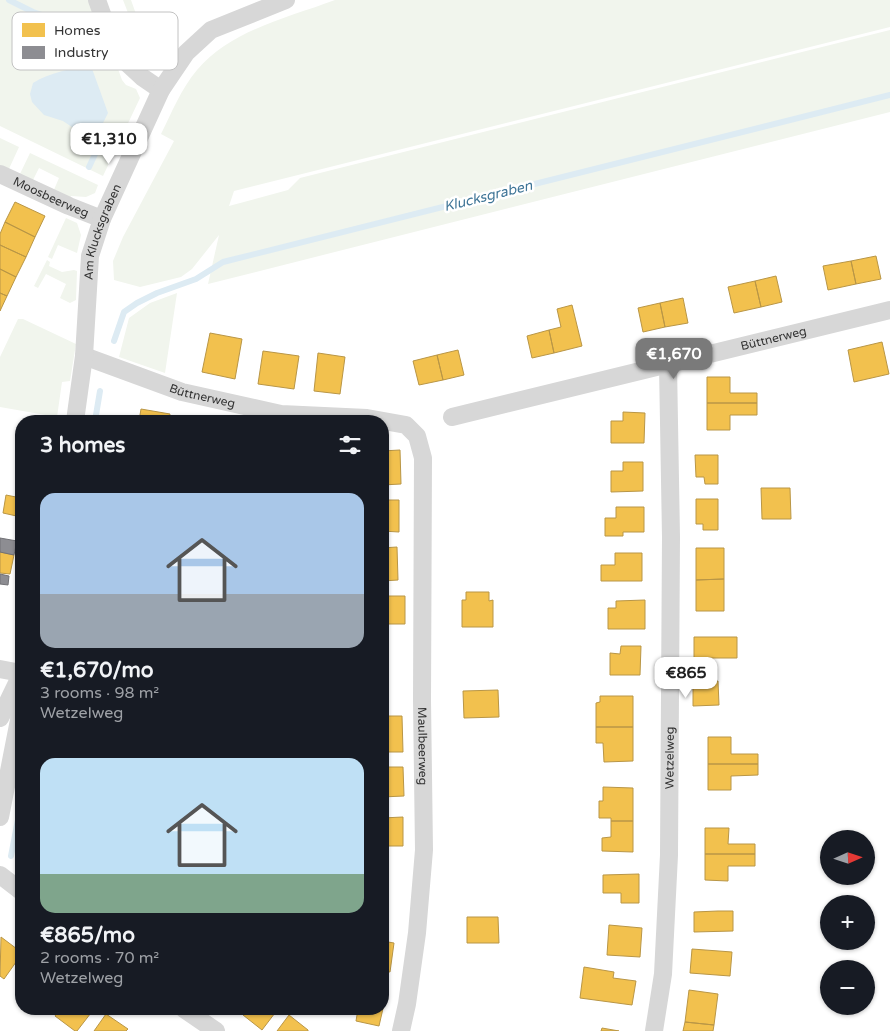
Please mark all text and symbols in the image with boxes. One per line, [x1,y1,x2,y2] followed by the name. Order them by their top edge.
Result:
[12,12,178,70] legend
[54,22,101,39] text: Homes
[54,44,109,61] text: Industry
[68,122,150,165] pin: €1,310
[81,129,137,149] text: €1,310
[11,174,91,220] street label: Moosbeerweg
[442,177,534,215] water label: Klucksgraben
[82,182,124,281] street label: Am Klucksgraben
[739,324,808,353] street label: Büttnerweg
[633,338,715,380] pin: €1,670
[646,344,702,364] text: €1,670
[167,381,236,411] street label: Büttnerweg
[336,431,364,459] icon: filters
[40,433,125,458] text: 3 homes
[157,525,247,615] icon: home
[656,656,716,699] pin: €865
[40,658,154,683] text: €1,670/mo
[665,663,707,683] text: €865
[40,683,159,703] text: 3 rooms · 98 m²
[40,703,123,723] text: Wetzelweg
[415,707,430,785] street label: Maulbeerweg
[662,727,677,789] street label: Wetzelweg
[157,790,247,880] icon: home
[820,830,875,885] north arrow
[820,830,875,1015] map controls
[820,895,875,950] button: +
[40,923,135,948] text: €865/mo
[40,948,159,968] text: 2 rooms · 70 m²
[820,960,875,1015] button: −
[40,968,123,988] text: Wetzelweg

